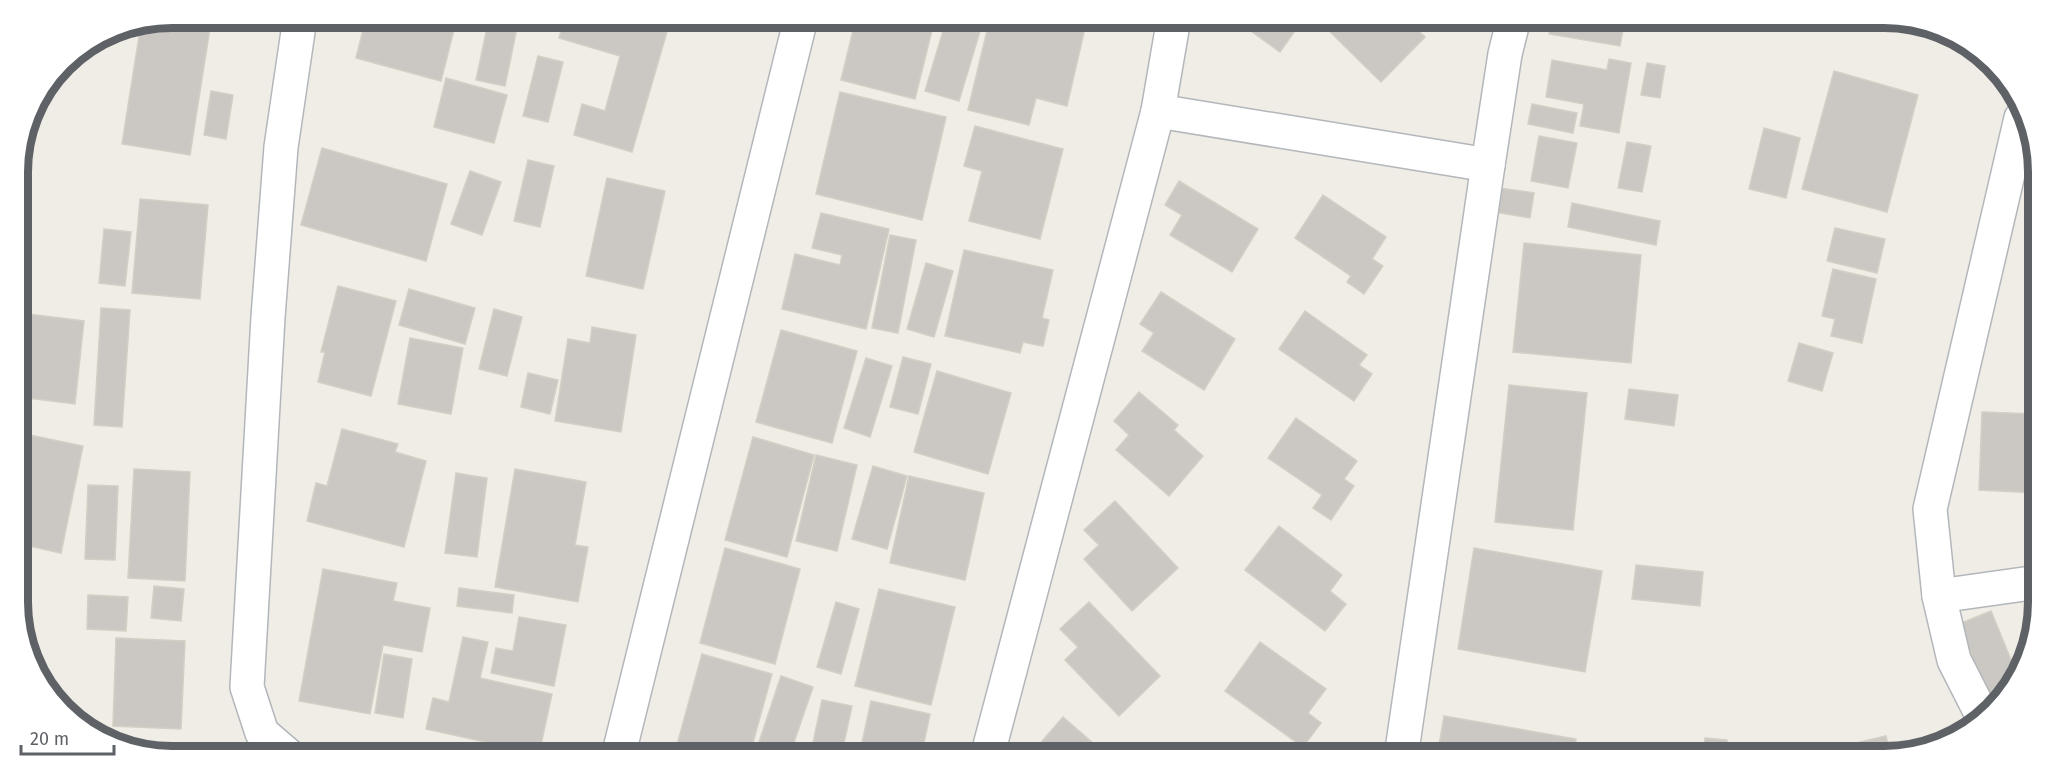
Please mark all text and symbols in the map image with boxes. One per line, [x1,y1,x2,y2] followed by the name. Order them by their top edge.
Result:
[21,718,114,756] scale bar
[30,728,69,750] text: 20 m

